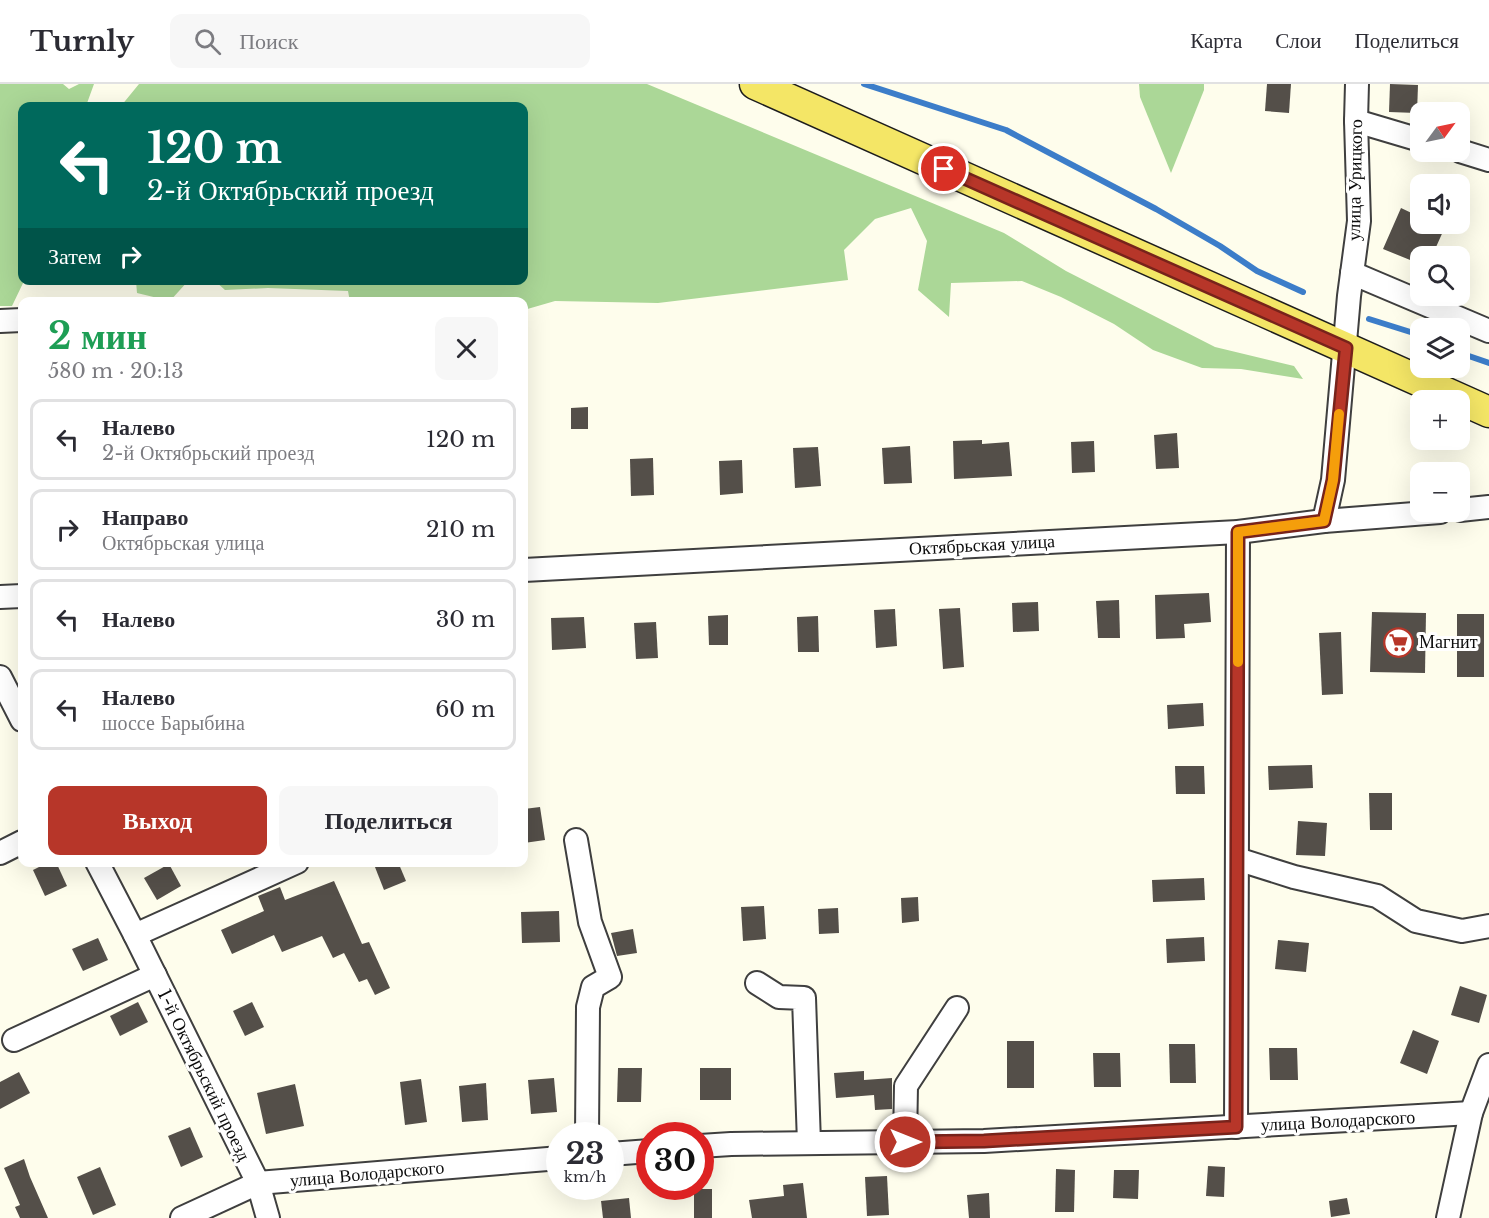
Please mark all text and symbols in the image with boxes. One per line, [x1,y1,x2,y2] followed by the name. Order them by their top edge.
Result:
[170,14,590,68] search box
[30,24,134,59] text: Turnly
[191,25,224,58] icon: search
[239,28,298,55] text: Поиск
[1190,28,1242,54] text: Карта
[1275,28,1321,54] text: Слои
[1354,28,1459,54] text: Поделиться
[1410,102,1470,162] north arrow
[1410,102,1470,522] map controls
[1343,119,1367,241] street label: улица Урицкого
[147,122,282,174] text: 120 m
[48,126,126,204] icon: left
[918,143,969,194] pin
[927,152,960,185] icon: arrive
[147,174,434,207] text: 2-й Октябрьский проезд
[1410,174,1470,234] button: sound
[114,240,147,273] icon: right
[48,243,102,270] text: Затем
[1410,246,1470,306] button: search
[48,314,147,359] text: 2 мин
[435,317,498,380] button: close
[1410,318,1470,378] button: layers
[48,359,184,383] text: 580 m · 20:13
[1410,390,1470,450] button: +
[102,414,175,441] text: Налево
[51,423,84,456] icon: left
[426,426,495,453] text: 120 m
[102,441,314,465] text: 2-й Октябрьский проезд
[1410,462,1470,522] button: −
[102,504,188,531] text: Направо
[51,513,84,546] icon: right
[426,516,495,543] text: 210 m
[908,530,1056,560] street label: Октябрьская улица
[102,531,264,555] text: Октябрьская улица
[51,603,84,636] icon: left
[102,606,175,633] text: Налево
[436,606,495,633] text: 30 m
[1382,626,1414,658] supermarket icon: Магнит
[1419,631,1478,653] place label: Магнит
[102,684,175,711] text: Налево
[51,693,84,726] icon: left
[435,696,495,723] text: 60 m
[102,711,245,735] text: шоссе Барыбина
[48,786,267,855] button: Выход
[279,786,498,855] button: Поделиться
[153,986,255,1164] street label: 1-й Октябрьский проезд
[1260,1106,1416,1136] street label: улица Володарского
[873,1110,937,1174] position arrow
[636,1122,714,1200] speed limit sign: 30
[566,1135,604,1172] text: 23
[289,1156,445,1192] street label: улица Володарского
[564,1167,606,1186] text: km/h

